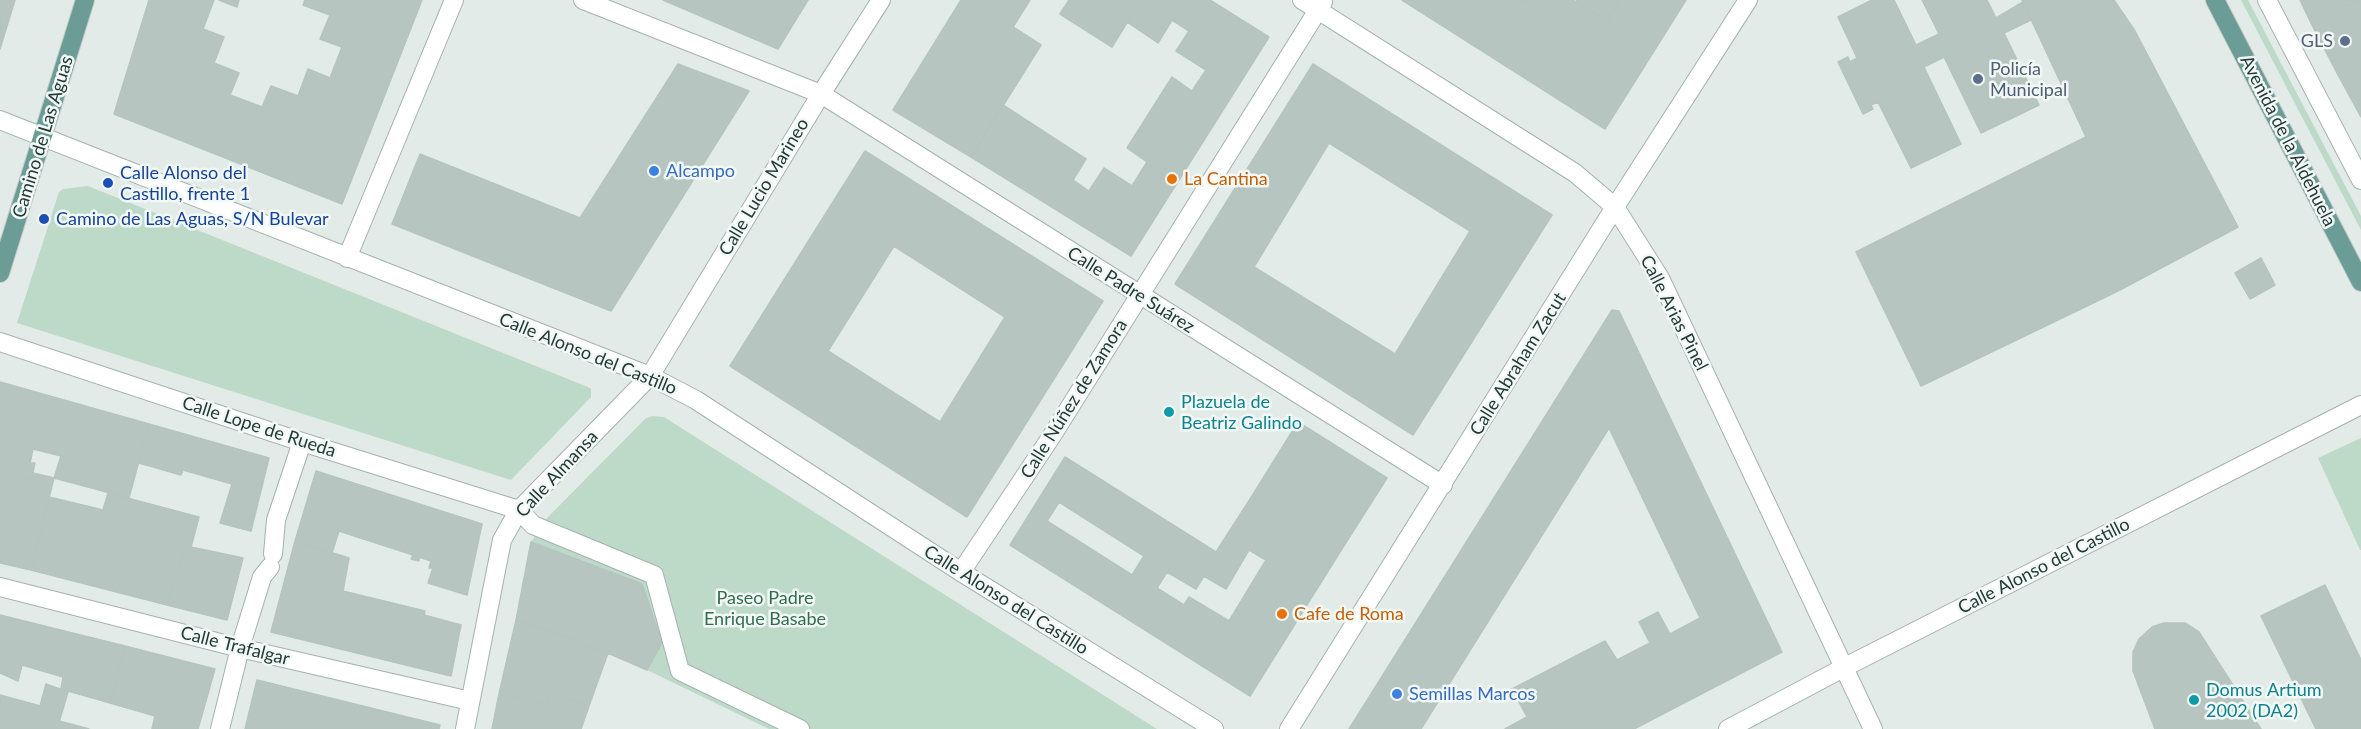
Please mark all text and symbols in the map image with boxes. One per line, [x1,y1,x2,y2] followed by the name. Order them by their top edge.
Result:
[2301,30,2333,52] place label: GLS
[2338,34,2352,48] marker: GLS
[2236,52,2340,230] street label: Avenida de la Aldehuela
[8,53,78,221] street label: Camino de Las Aguas
[1990,58,2067,100] place label: Policía Municipal
[1971,72,1985,86] marker: Policía Municipal
[715,115,813,259] street label: Calle Lucio Marineo
[666,160,735,182] place label: Alcampo
[120,162,250,204] place label: Calle Alonso del Castillo, frente 1
[647,164,661,178] marker: Alcampo
[1184,168,1268,190] place label: La Cantina
[1165,172,1179,186] marker: La Cantina
[101,176,115,190] marker: Calle Alonso del Castillo, frente 1
[56,208,329,230] place label: Camino de Las Aguas, S/N Bulevar
[37,212,51,226] marker: Camino de Las Aguas, S/N Bulevar
[1063,242,1199,338] street label: Calle Padre Suárez
[1636,252,1712,374] street label: Calle Arias Pinel
[1465,289,1571,439] street label: Calle Abraham Zacut
[496,308,680,400] street label: Calle Alonso del Castillo
[1016,315,1132,483] street label: Calle Núñez de Zamora
[1181,391,1302,434] place label: Plazuela de Beatriz Galindo
[179,392,339,462] street label: Calle Lope de Rueda
[1162,405,1176,419] marker: Plazuela de Beatriz Galindo
[511,426,603,522] street label: Calle Almansa
[1955,513,2133,619] street label: Calle Alonso del Castillo
[920,541,1092,659] street label: Calle Alonso del Castillo
[704,587,826,630] park label: Paseo Padre Enrique Basabe
[1294,603,1404,625] place label: Cafe de Roma
[1275,607,1289,621] marker: Cafe de Roma
[178,622,292,670] street label: Calle Trafalgar
[2206,679,2322,722] place label: Domus Artium 2002 (DA2)
[1409,683,1535,705] place label: Semillas Marcos
[1390,687,1404,701] marker: Semillas Marcos
[2187,693,2201,707] marker: Domus Artium 2002 (DA2)

